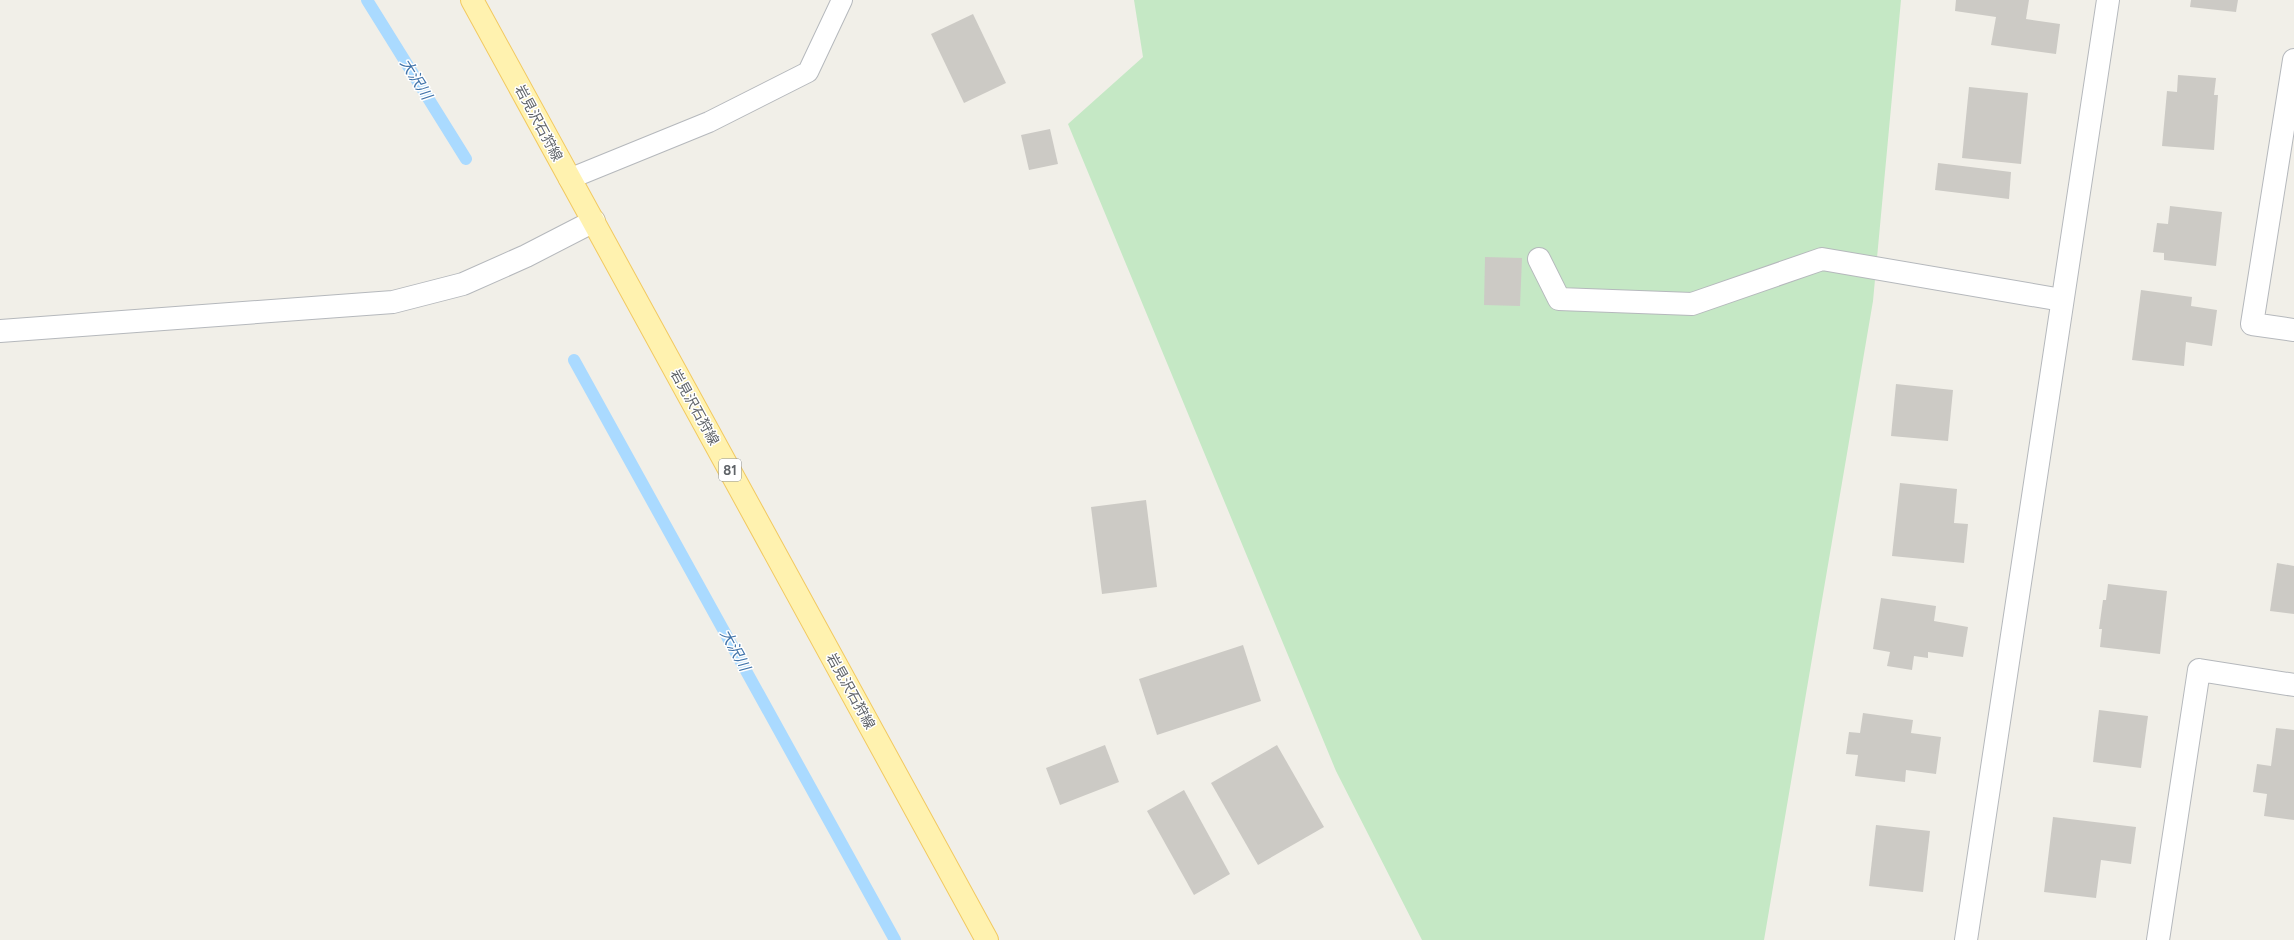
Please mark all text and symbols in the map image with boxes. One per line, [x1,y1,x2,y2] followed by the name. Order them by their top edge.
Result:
[396,55,437,105] water label: 大沢川
[511,82,566,164] street label: 岩見沢石狩線
[667,366,722,448] street label: 岩見沢石狩線
[719,459,741,481] road number: 81
[716,626,755,676] water label: 大沢川
[823,650,878,732] street label: 岩見沢石狩線

